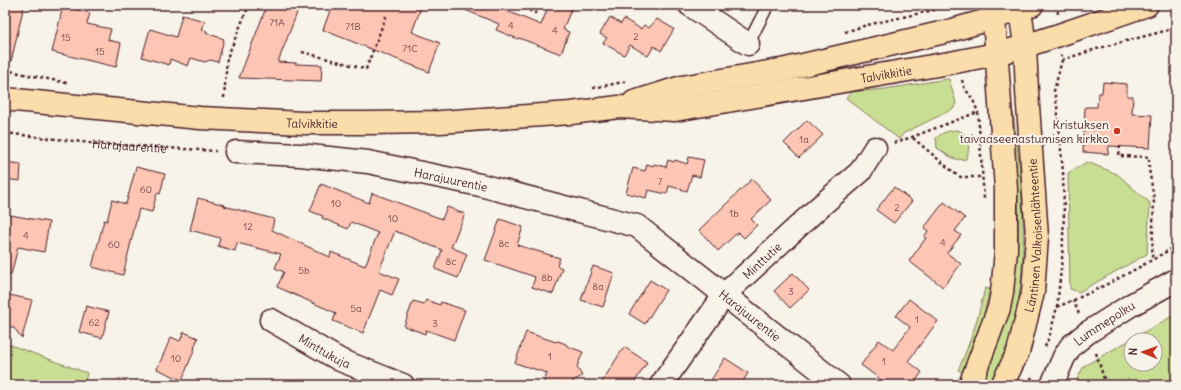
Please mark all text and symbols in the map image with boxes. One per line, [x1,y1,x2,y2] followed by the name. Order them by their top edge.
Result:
[269,16,285,29] house number: 71A
[508,19,514,32] house number: 4
[345,20,361,33] house number: 71B
[552,24,558,37] house number: 4
[633,30,639,43] house number: 2
[61,31,71,44] house number: 15
[402,42,418,55] house number: 71C
[95,45,105,58] house number: 15
[859,62,913,86] street label: Talvikkitie
[286,115,338,131] street label: Talvikkitie
[960,117,1109,146] place label: Kristuksen taivaaseenastumisen kirkko
[1112,126,1122,136] marker: Kristuksen taivaaseenastumisen kirkko
[799,133,809,146] house number: 1a
[92,136,167,155] street label: Harajuurentie
[1021,158,1045,314] street label: Läntinen Valkoisenlähteentie
[413,164,489,194] street label: Harajuurentie
[658,175,663,188] house number: 7
[140,183,152,196] house number: 60
[331,197,341,210] house number: 10
[894,201,900,214] house number: 2
[729,207,739,220] house number: 1b
[388,212,398,225] house number: 10
[243,220,253,233] house number: 12
[23,229,29,242] house number: 4
[940,236,946,249] house number: 4
[499,237,509,250] house number: 8c
[108,238,120,251] house number: 60
[739,239,784,282] street label: Minttutie
[446,255,456,268] house number: 8c
[298,264,310,277] house number: 5b
[541,271,553,284] house number: 8b
[592,280,604,293] house number: 8a
[788,285,794,298] house number: 3
[716,286,784,344] street label: Harajuurentie
[1070,297,1137,348] street label: Lummepolku
[350,302,362,315] house number: 5a
[915,313,919,326] house number: 1
[88,316,100,329] house number: 62
[432,317,438,330] house number: 3
[296,330,353,371] street label: Minttukuja
[1123,332,1163,372] north arrow
[1126,348,1140,356] text: N
[548,350,552,363] house number: 1
[171,352,181,365] house number: 10
[882,355,886,368] house number: 1

